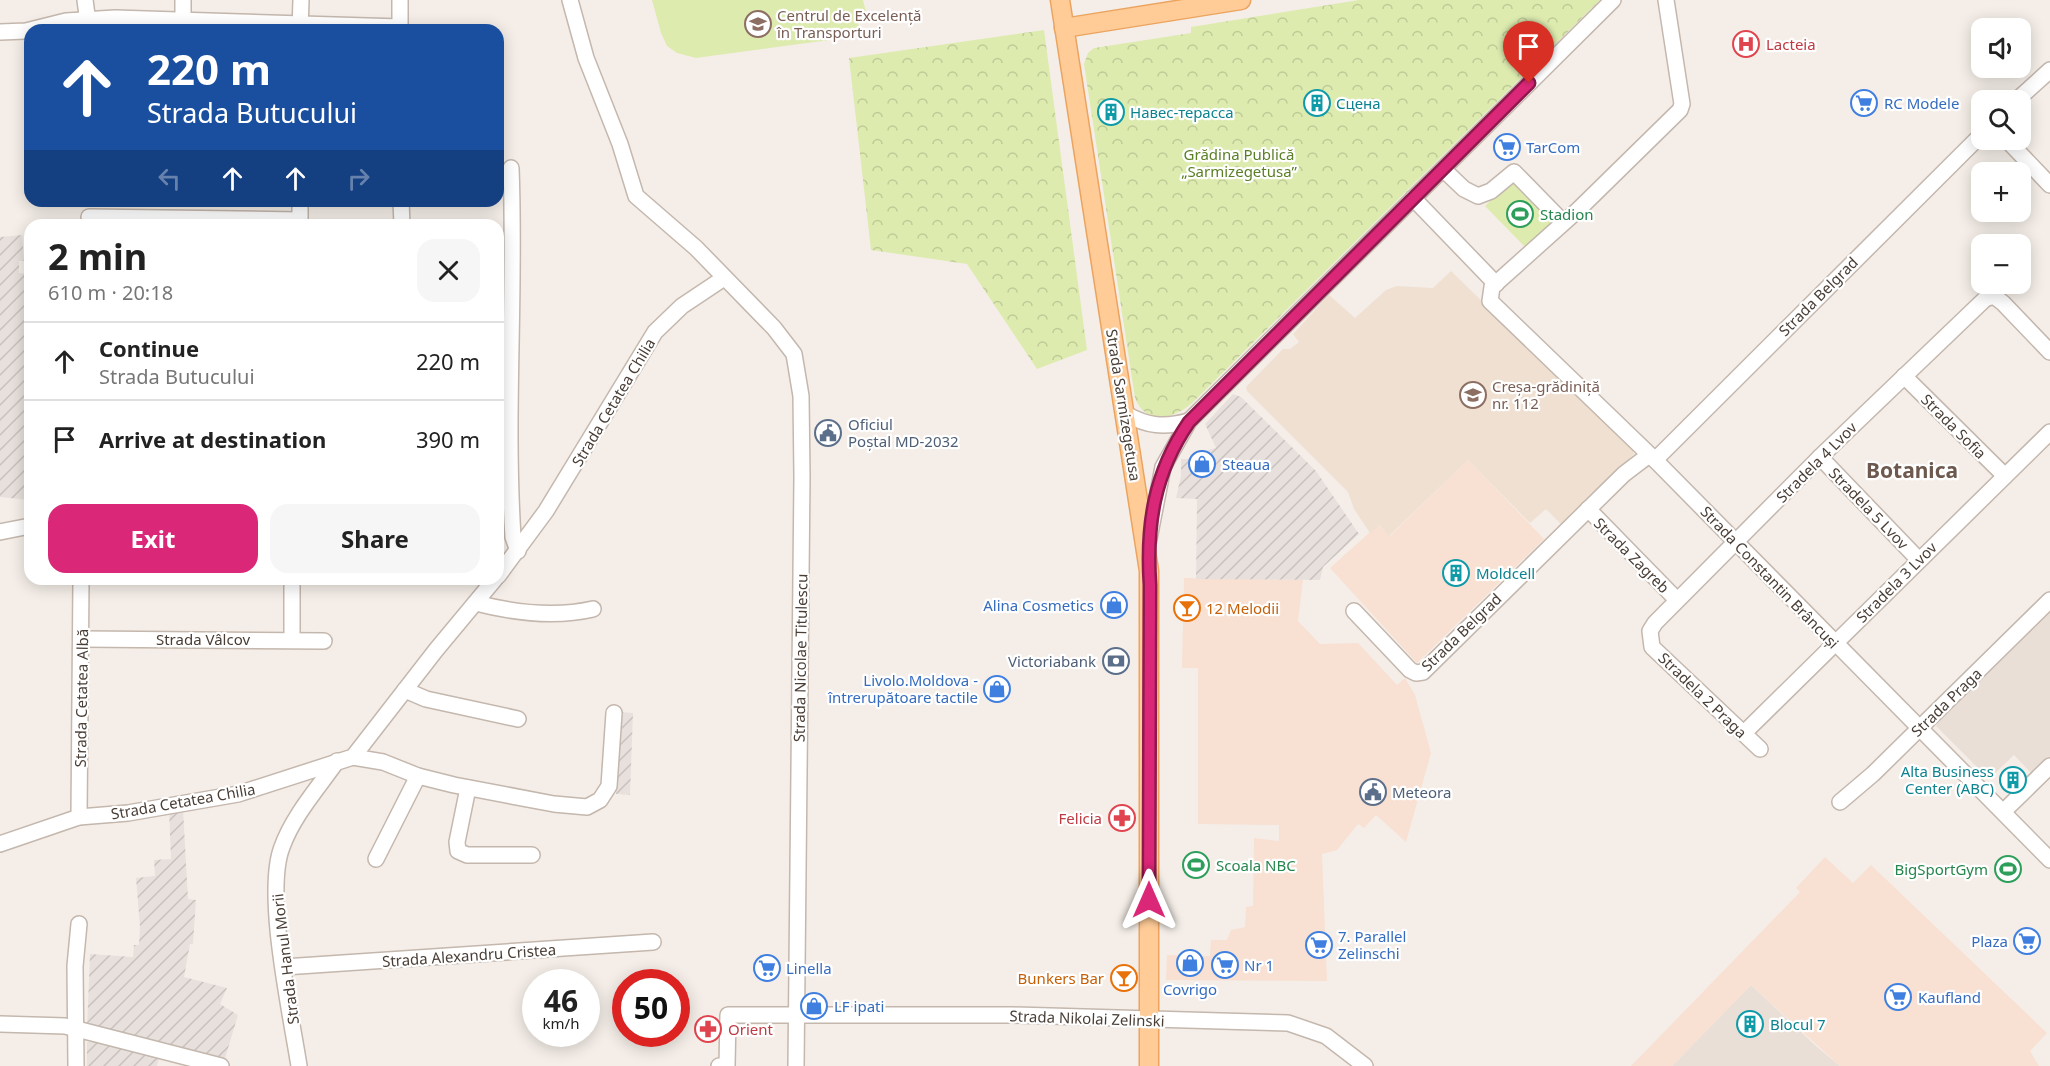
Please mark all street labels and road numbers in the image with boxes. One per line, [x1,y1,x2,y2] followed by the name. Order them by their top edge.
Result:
[1774,252,1862,340] street label: Strada Belgrad
[1102,328,1146,482] street label: Strada Sarmizegetusa
[567,334,659,470] street label: Strada Cetatea Chilia
[1917,389,1991,463] street label: Strada Sofia
[1771,417,1861,507] street label: Stradela 4 Lvov
[1825,463,1913,553] street label: Stradela 5 Lvov
[1696,501,1844,653] street label: Strada Constantin Brâncuși
[1590,513,1674,597] street label: Strada Zagreb
[1851,537,1941,627] street label: Stradela 3 Lvov
[789,574,811,742] street label: Strada Nicolae Titulescu
[1417,589,1505,675] street label: Strada Belgrad
[70,629,92,767] street label: Strada Cetatea Albă
[156,629,250,649] street label: Strada Vâlcov
[1655,648,1751,742] street label: Stradela 2 Praga
[1906,663,1986,741] street label: Strada Praga
[109,778,257,824] street label: Strada Cetatea Chilia
[267,892,303,1026] street label: Strada Hanul Morii
[381,939,557,971] street label: Strada Alexandru Cristea
[1009,1005,1165,1031] street label: Strada Nikolai Zelinski

